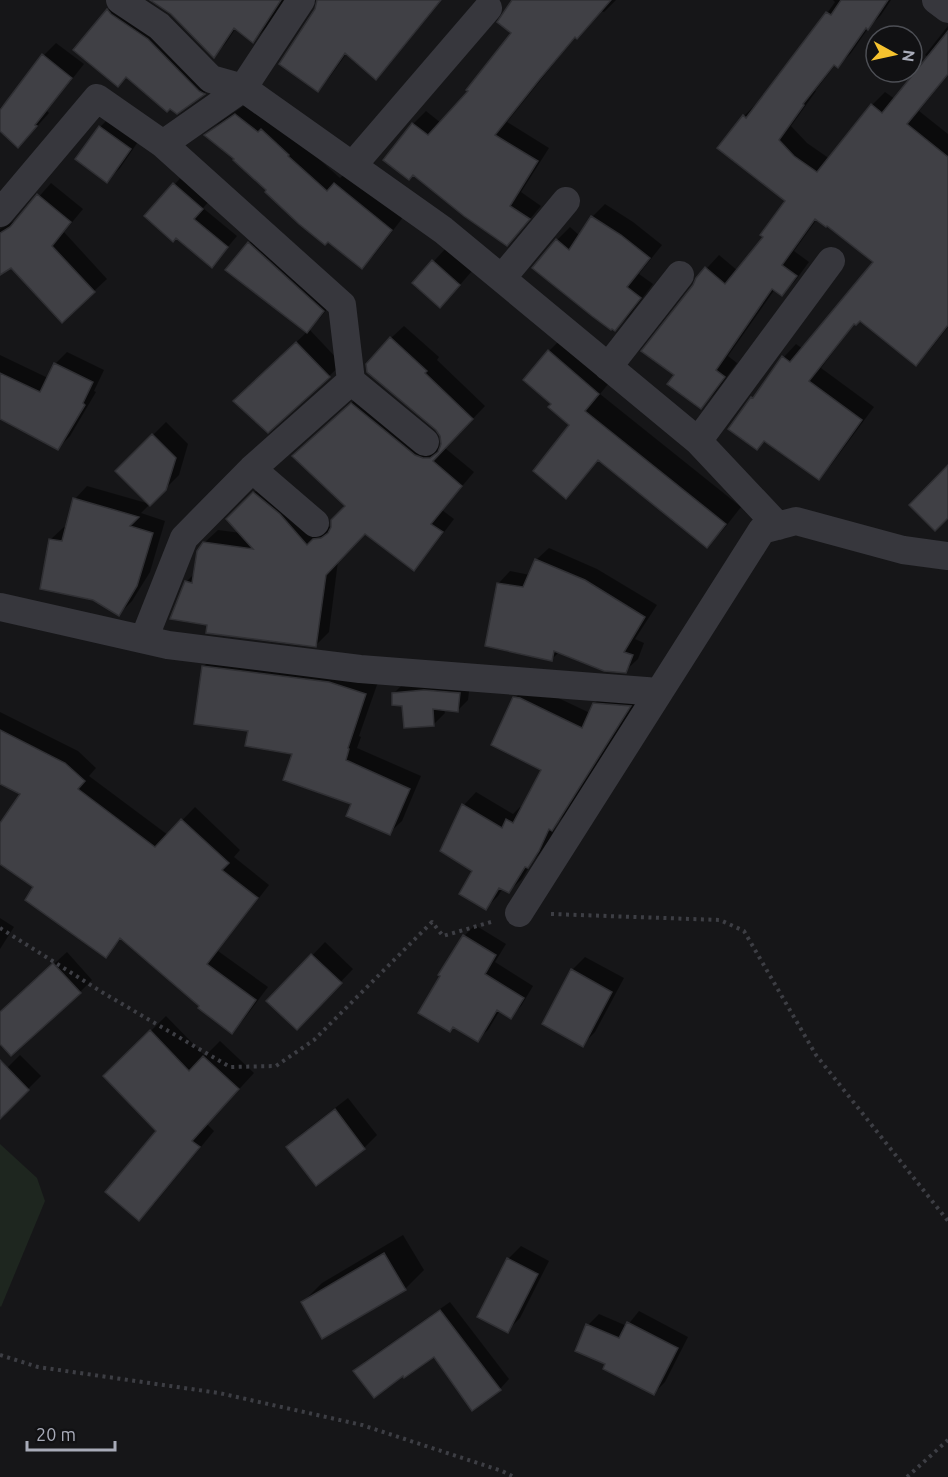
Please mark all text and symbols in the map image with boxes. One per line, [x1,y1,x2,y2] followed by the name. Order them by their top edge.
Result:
[864,24,924,84] north arrow
[899,49,919,63] text: N
[27,1414,116,1452] scale bar
[36,1424,76,1444] text: 20 m

